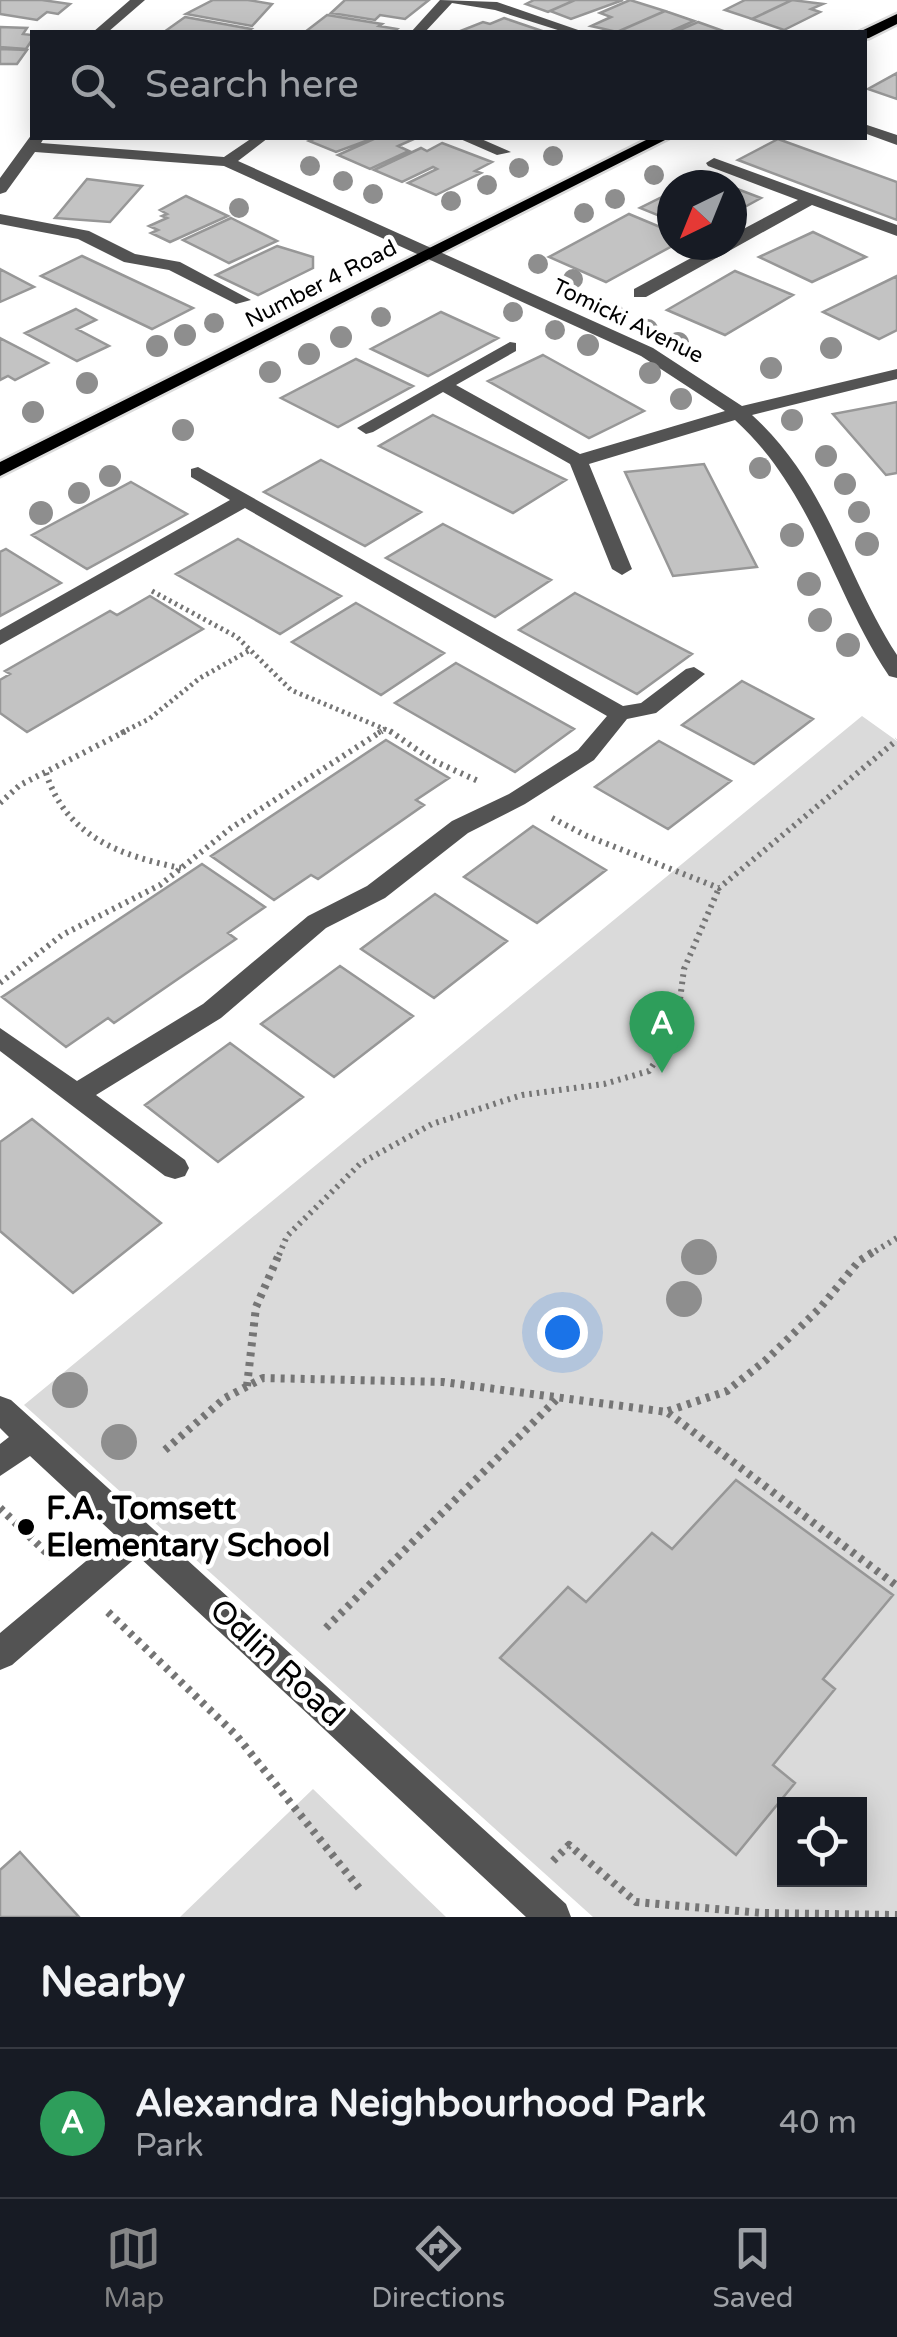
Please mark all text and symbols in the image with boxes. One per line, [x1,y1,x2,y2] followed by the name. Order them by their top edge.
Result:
[30,30,867,140] search box
[65,58,120,113] icon: search
[145,62,359,108] text: Search here
[657,170,747,260] north arrow
[241,235,401,333] street label: Number 4 Road
[548,273,708,369] street label: Tomicki Avenue
[630,990,694,1073] pin: A
[537,1307,588,1358] your location
[46,1490,330,1565] place label: F.A. Tomsett Elementary School
[15,1516,37,1538] marker: F.A. Tomsett Elementary School
[202,1591,352,1735] street label: Odlin Road
[777,1797,867,1887] map controls
[777,1797,867,1887] button: locate
[40,1957,185,2008] text: Nearby
[135,2081,706,2127] text: Alexandra Neighbourhood Park
[61,2104,84,2142] text: A
[779,2104,857,2142] text: 40 m
[135,2127,203,2165] text: Park
[104,2221,164,2315] tab: Map
[371,2221,505,2315] tab: Directions
[712,2221,793,2315] tab: Saved

